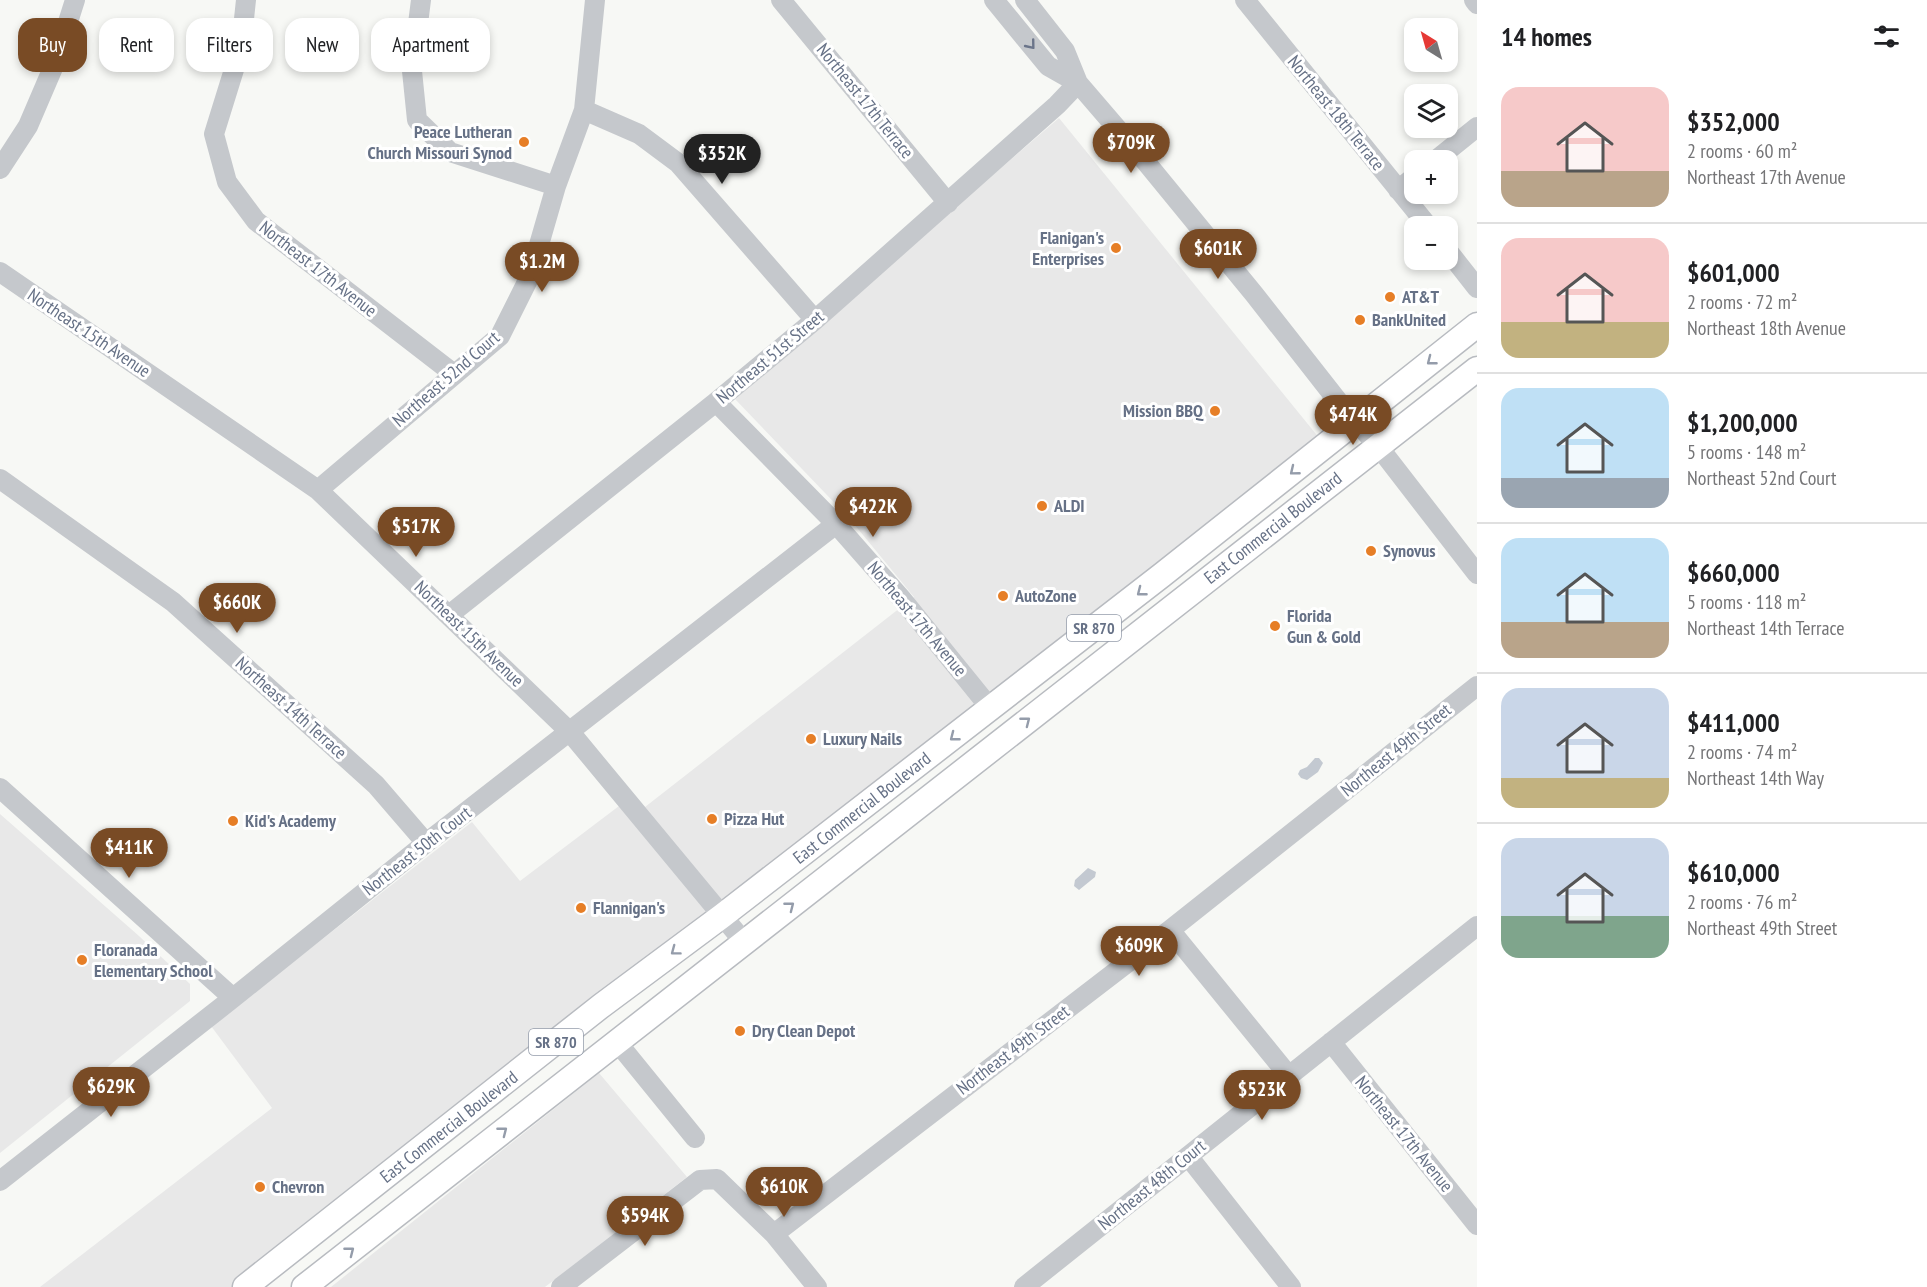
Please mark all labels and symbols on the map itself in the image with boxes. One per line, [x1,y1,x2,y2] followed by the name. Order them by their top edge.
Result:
[1404,18,1458,72] north arrow
[812,38,919,163] street label: Northeast 17th Terrace
[1024,38,1035,49] one-way arrow
[1283,50,1390,175] street label: Northeast 18th Terrace
[367,120,512,164] place label: Peace Lutheran Church Missouri Synod
[1089,123,1173,174] pin: $709K
[680,134,764,185] pin: $352K
[517,135,531,149] marker: Peace Lutheran Church Missouri Synod
[255,216,382,322] street label: Northeast 17th Avenue
[1032,226,1104,270] place label: Flanigan's Enterprises
[1176,229,1260,280] pin: $601K
[1109,241,1123,255] marker: Flanigan's Enterprises
[500,242,584,293] pin: $1.2M
[24,283,155,382] street label: Northeast 15th Avenue
[1401,285,1439,308] place label: AT&T
[1383,290,1397,304] marker: AT&T
[711,305,828,408] street label: Northeast 51st Street
[1372,308,1446,331] place label: BankUnited
[1353,313,1367,327] marker: BankUnited
[387,326,504,431] street label: Northeast 52nd Court
[1427,354,1438,365] one-way arrow
[1311,395,1395,446] pin: $474K
[1123,399,1204,422] place label: Mission BBQ
[1208,404,1222,418] marker: Mission BBQ
[1289,463,1300,474] one-way arrow
[1199,467,1346,589] street label: East Commercial Boulevard
[831,487,915,538] pin: $422K
[1053,494,1085,517] place label: ALDI
[1035,499,1049,513] marker: ALDI
[374,507,458,558] pin: $517K
[1383,539,1436,562] place label: Synovus
[1364,544,1378,558] marker: Synovus
[863,557,972,681] street label: Northeast 17th Avenue
[410,576,529,692] street label: Northeast 15th Avenue
[195,583,279,634] pin: $660K
[1014,584,1077,607] place label: AutoZone
[1137,584,1148,595] one-way arrow
[996,589,1010,603] marker: AutoZone
[1287,604,1361,648] place label: Florida Gun & Gold
[1067,615,1121,641] road number: SR 870
[1268,619,1282,633] marker: Florida Gun & Gold
[231,652,352,764] street label: Northeast 14th Terrace
[1336,698,1456,801] street label: Northeast 49th Street
[1019,718,1030,729] one-way arrow
[823,727,902,750] place label: Luxury Nails
[949,730,960,741] one-way arrow
[804,732,818,746] marker: Luxury Nails
[788,747,935,869] street label: East Commercial Boulevard
[358,801,476,900] street label: Northeast 50th Court
[724,807,785,830] place label: Pizza Hut
[245,809,337,832] place label: Kid's Academy
[705,812,719,826] marker: Pizza Hut
[226,814,240,828] marker: Kid's Academy
[87,828,171,879] pin: $411K
[593,896,665,919] place label: Flannigan's
[574,901,588,915] marker: Flannigan's
[783,903,794,914] one-way arrow
[1097,926,1181,977] pin: $609K
[94,938,213,982] place label: Floranada Elementary School
[670,944,681,955] one-way arrow
[75,953,89,967] marker: Floranada Elementary School
[952,1000,1074,1100] street label: Northeast 49th Street
[752,1019,856,1042] place label: Dry Clean Depot
[733,1024,747,1038] marker: Dry Clean Depot
[529,1029,583,1055] road number: SR 870
[375,1066,522,1188] street label: East Commercial Boulevard
[69,1067,153,1118] pin: $629K
[1220,1070,1304,1121] pin: $523K
[1350,1071,1458,1196] street label: Northeast 17th Avenue
[497,1127,508,1138] one-way arrow
[1093,1134,1210,1235] street label: Northeast 48th Court
[742,1167,826,1218] pin: $610K
[272,1175,324,1198] place label: Chevron
[253,1180,267,1194] marker: Chevron
[603,1196,687,1247] pin: $594K
[343,1247,354,1258] one-way arrow

